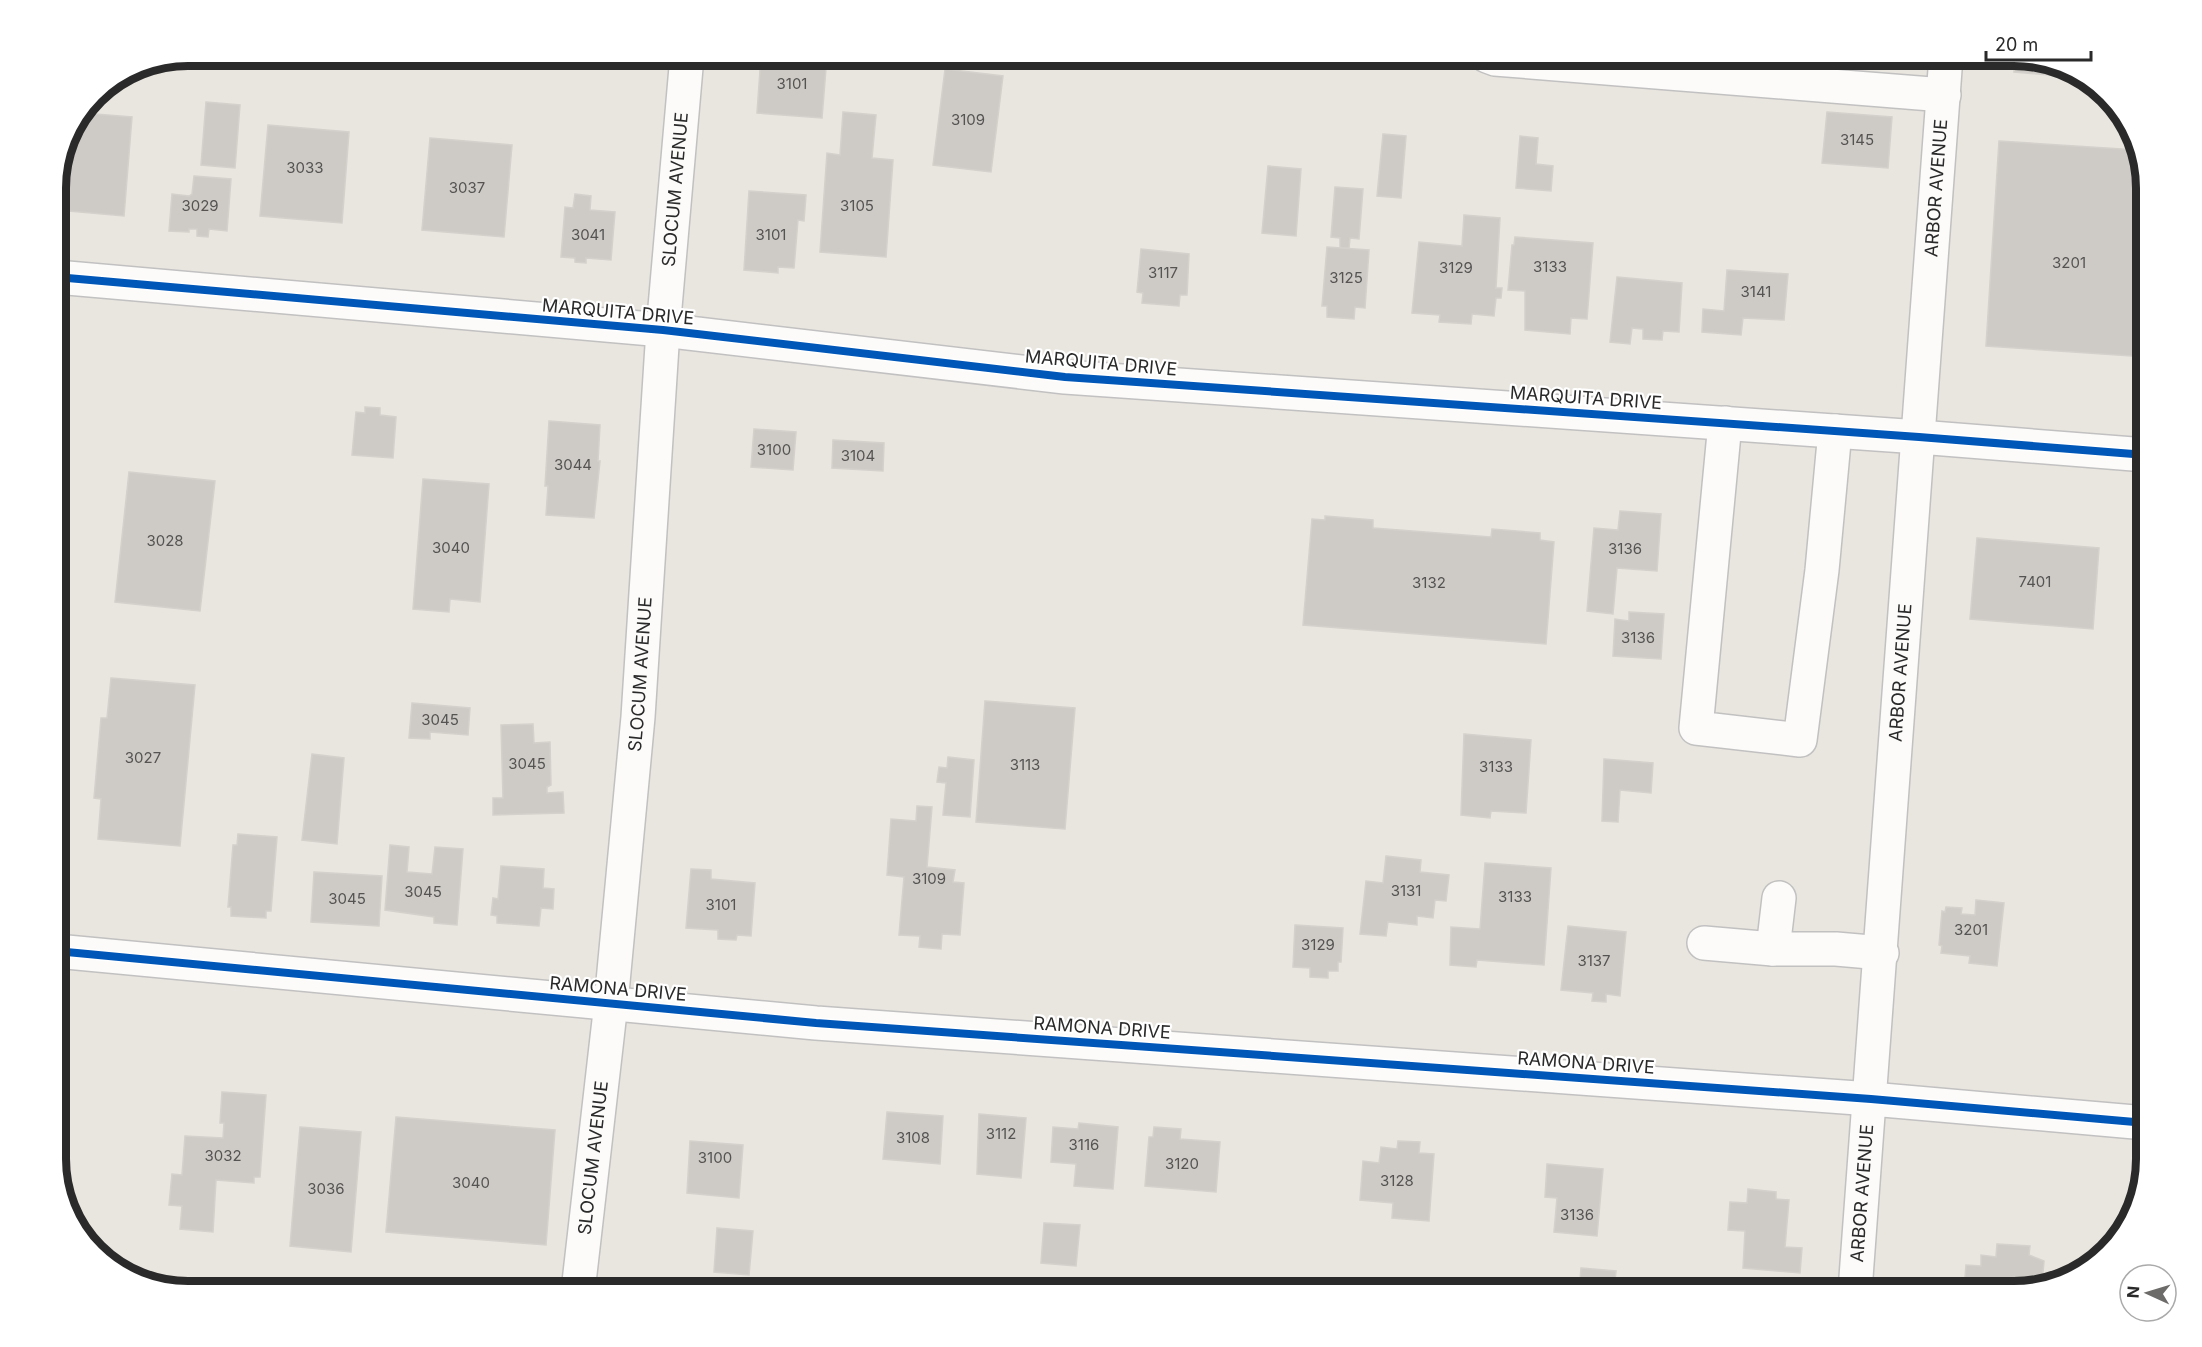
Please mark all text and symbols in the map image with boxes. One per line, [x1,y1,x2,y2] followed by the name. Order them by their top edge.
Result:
[1986,24,2091,62] scale bar
[1995,34,2038,55] text: 20 m
[777,74,807,93] house number: 3101
[951,110,985,129] house number: 3109
[658,111,692,268] street label: SLOCUM AVENUE
[1920,118,1951,258] street label: ARBOR AVENUE
[1840,130,1874,149] house number: 3145
[286,158,324,177] house number: 3033
[449,178,485,197] house number: 3037
[181,196,219,215] house number: 3029
[840,196,874,215] house number: 3105
[571,225,605,244] house number: 3041
[756,225,786,244] house number: 3101
[2052,253,2086,272] house number: 3201
[1533,257,1567,276] house number: 3133
[1439,258,1473,277] house number: 3129
[1148,263,1178,282] house number: 3117
[1329,268,1363,287] house number: 3125
[1741,282,1771,301] house number: 3141
[541,294,695,329] street label: MARQUITA DRIVE
[1024,345,1178,380] street label: MARQUITA DRIVE
[1509,382,1663,413] street label: MARQUITA DRIVE
[757,440,791,459] house number: 3100
[841,446,875,465] house number: 3104
[554,455,592,474] house number: 3044
[146,531,184,550] house number: 3028
[432,538,470,557] house number: 3040
[1608,539,1642,558] house number: 3136
[2019,572,2051,591] house number: 7401
[1412,573,1446,592] house number: 3132
[624,596,656,753] street label: SLOCUM AVENUE
[1885,603,1916,742] street label: ARBOR AVENUE
[1621,628,1655,647] house number: 3136
[421,710,459,729] house number: 3045
[125,748,161,767] house number: 3027
[508,754,546,773] house number: 3045
[1010,755,1040,774] house number: 3113
[1479,757,1513,776] house number: 3133
[912,869,946,888] house number: 3109
[1391,881,1421,900] house number: 3131
[404,882,442,901] house number: 3045
[1498,887,1532,906] house number: 3133
[328,889,366,908] house number: 3045
[706,895,736,914] house number: 3101
[1954,920,1988,939] house number: 3201
[1301,935,1335,954] house number: 3129
[1577,951,1611,970] house number: 3137
[549,972,688,1005] street label: RAMONA DRIVE
[1033,1012,1171,1043] street label: RAMONA DRIVE
[1517,1047,1655,1078] street label: RAMONA DRIVE
[573,1080,612,1236] street label: SLOCUM AVENUE
[1846,1123,1877,1263] street label: ARBOR AVENUE
[986,1124,1016,1143] house number: 3112
[896,1128,930,1147] house number: 3108
[1069,1135,1099,1154] house number: 3116
[204,1146,242,1165] house number: 3032
[698,1148,732,1167] house number: 3100
[1165,1154,1199,1173] house number: 3120
[1380,1171,1414,1190] house number: 3128
[452,1173,490,1192] house number: 3040
[307,1179,345,1198] house number: 3036
[1560,1205,1594,1224] house number: 3136
[2118,1263,2178,1323] north arrow
[2123,1285,2143,1299] text: N

